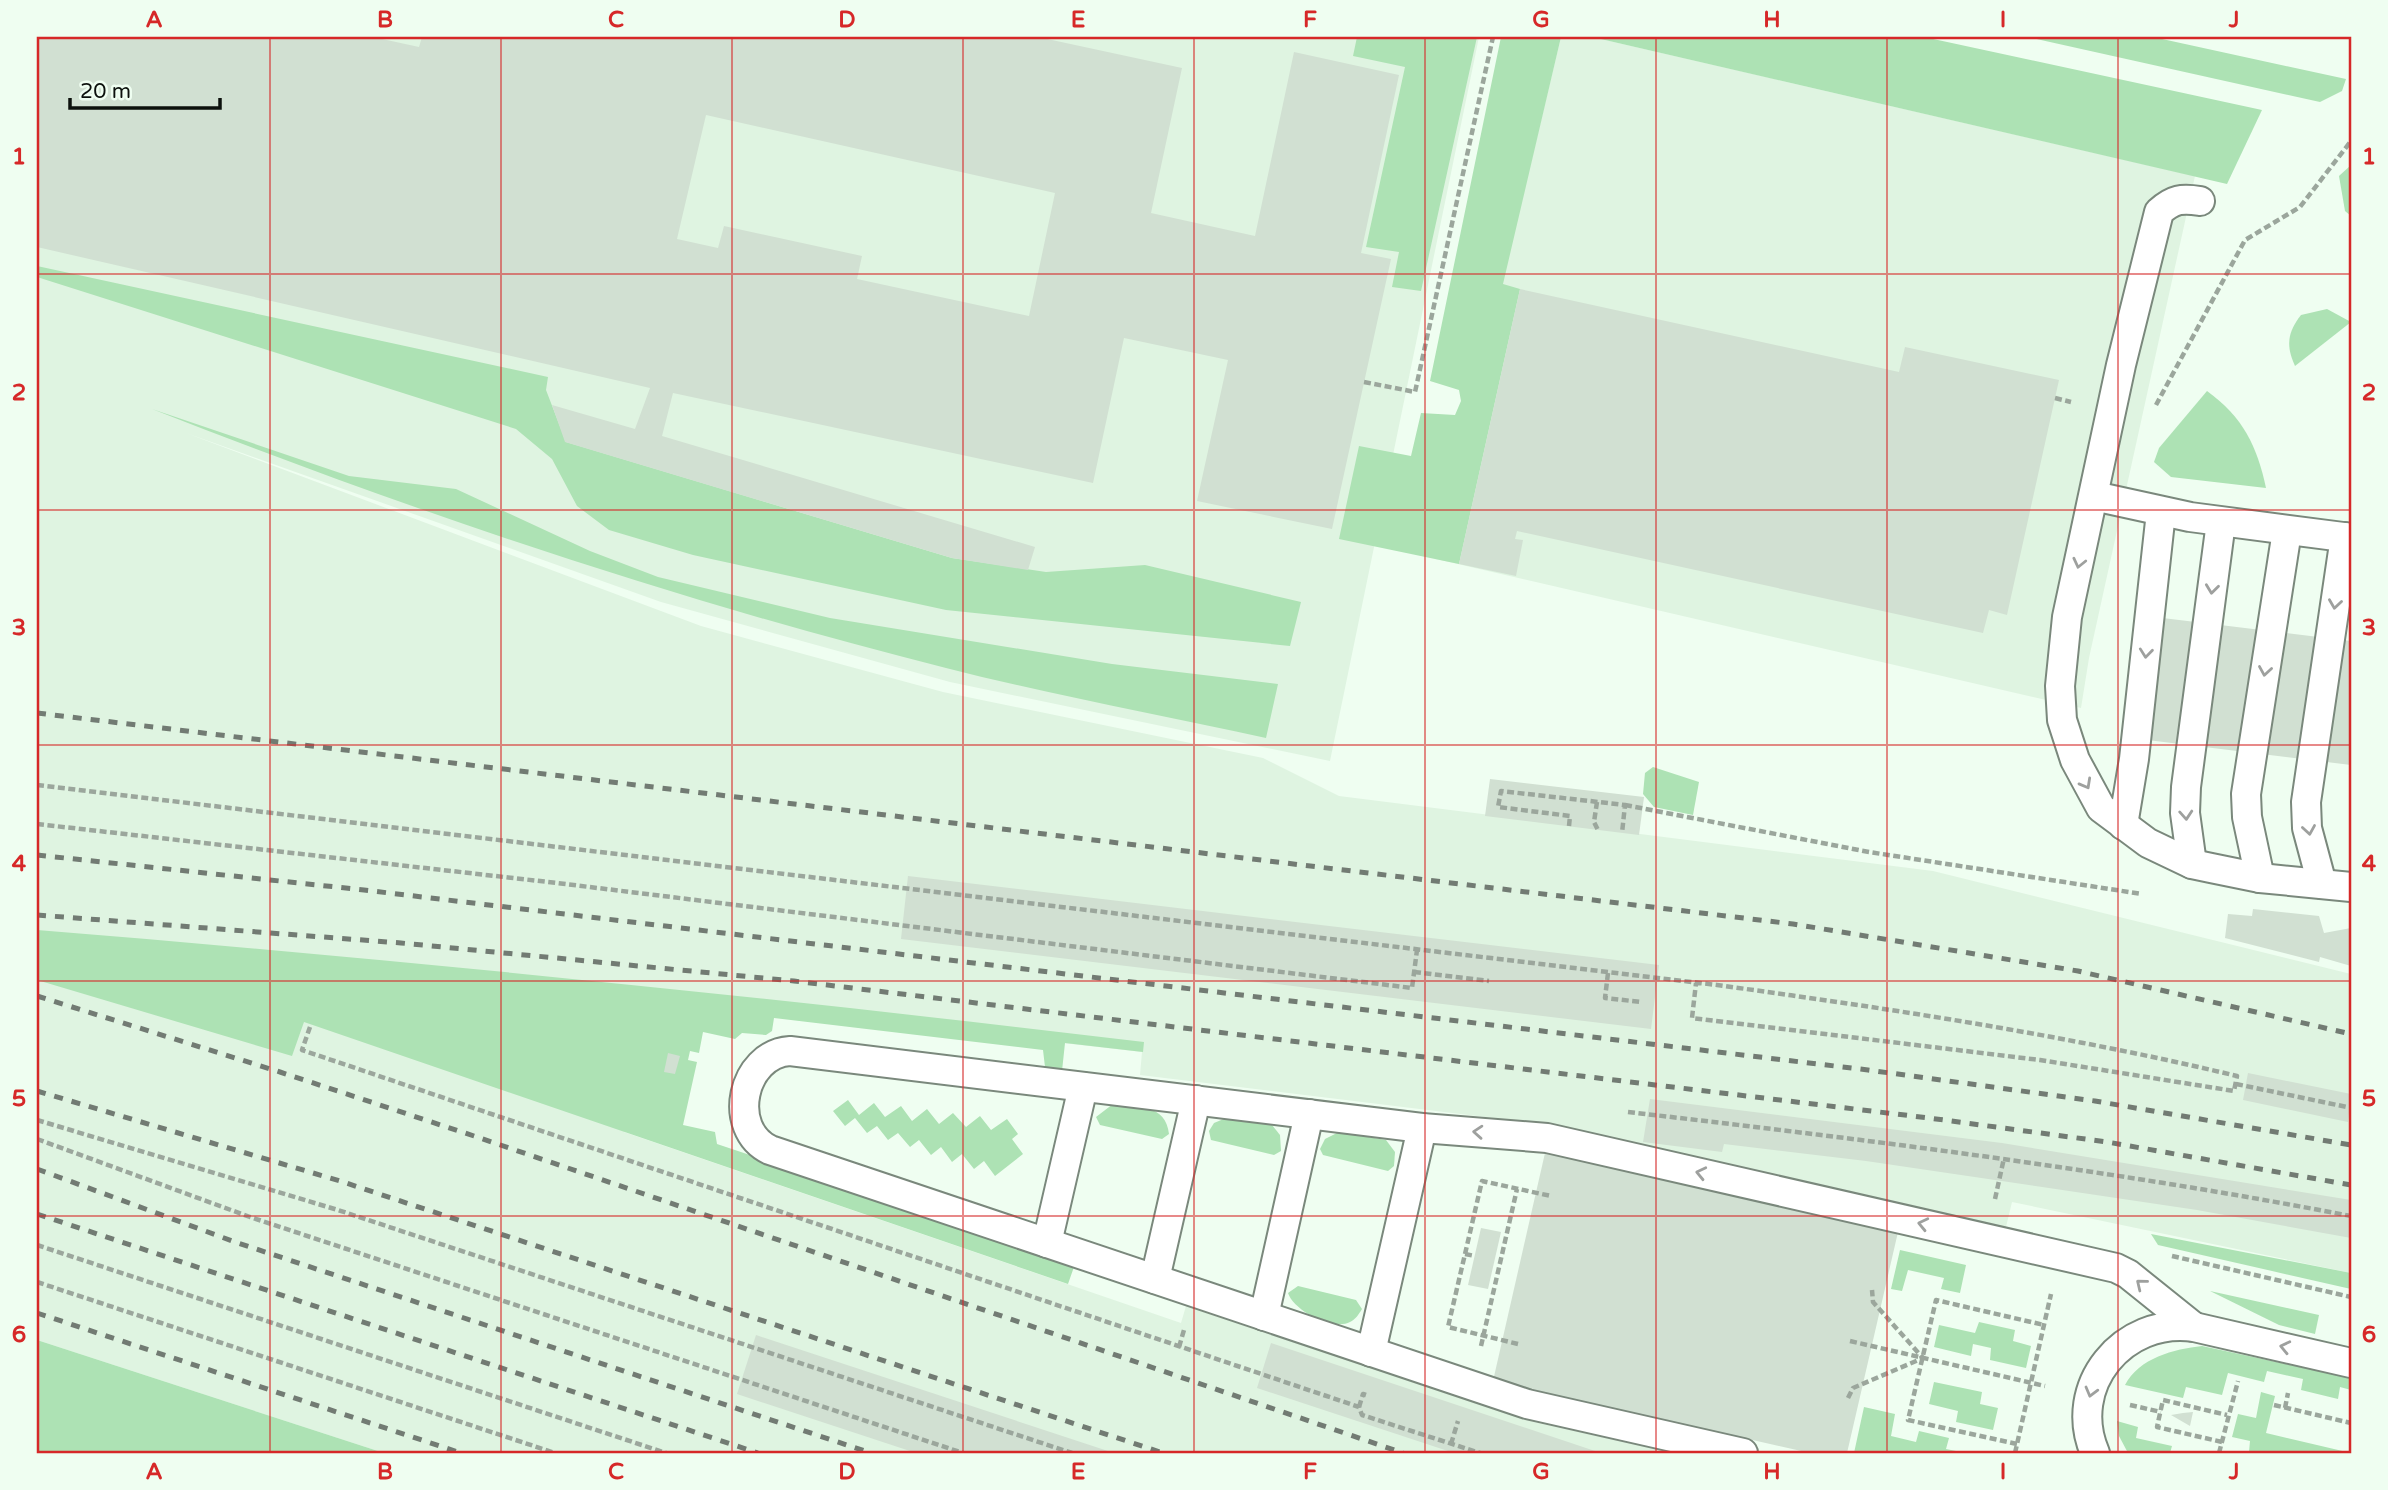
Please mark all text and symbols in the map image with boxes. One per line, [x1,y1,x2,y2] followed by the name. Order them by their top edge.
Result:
[145,6,163,34] text: A
[377,6,393,34] text: B
[608,6,624,34] text: C
[838,6,856,34] text: D
[1071,6,1085,34] text: E
[1303,6,1317,34] text: F
[1532,6,1550,34] text: G
[1763,6,1781,34] text: H
[2000,6,2006,34] text: I
[2228,6,2239,34] text: J
[70,66,220,110] scale bar
[80,79,131,104] text: 20 m
[12,143,26,171] text: 1
[2362,143,2376,171] text: 1
[12,379,26,407] text: 2
[2362,379,2376,407] text: 2
[2073,557,2087,569] one-way arrow
[2205,583,2220,595] one-way arrow
[2328,598,2343,610] one-way arrow
[12,614,26,642] text: 3
[2362,614,2376,642] text: 3
[2138,647,2153,659] one-way arrow
[2258,665,2273,677] one-way arrow
[2078,777,2092,789] one-way arrow
[2179,810,2194,821] one-way arrow
[2301,824,2316,836] one-way arrow
[12,850,27,878] text: 4
[2362,850,2377,878] text: 4
[12,1085,26,1113] text: 5
[2362,1085,2376,1113] text: 5
[1472,1125,1483,1140] one-way arrow
[1695,1166,1707,1181] one-way arrow
[1917,1218,1929,1232] one-way arrow
[2136,1280,2149,1292] one-way arrow
[12,1321,26,1349] text: 6
[2362,1321,2376,1349] text: 6
[2279,1341,2291,1356] one-way arrow
[2085,1386,2099,1398] one-way arrow
[145,1458,163,1486] text: A
[377,1458,393,1486] text: B
[608,1458,624,1486] text: C
[838,1458,856,1486] text: D
[1071,1458,1085,1486] text: E
[1303,1458,1317,1486] text: F
[1532,1458,1550,1486] text: G
[1763,1458,1781,1486] text: H
[2000,1458,2006,1486] text: I
[2228,1458,2239,1486] text: J

